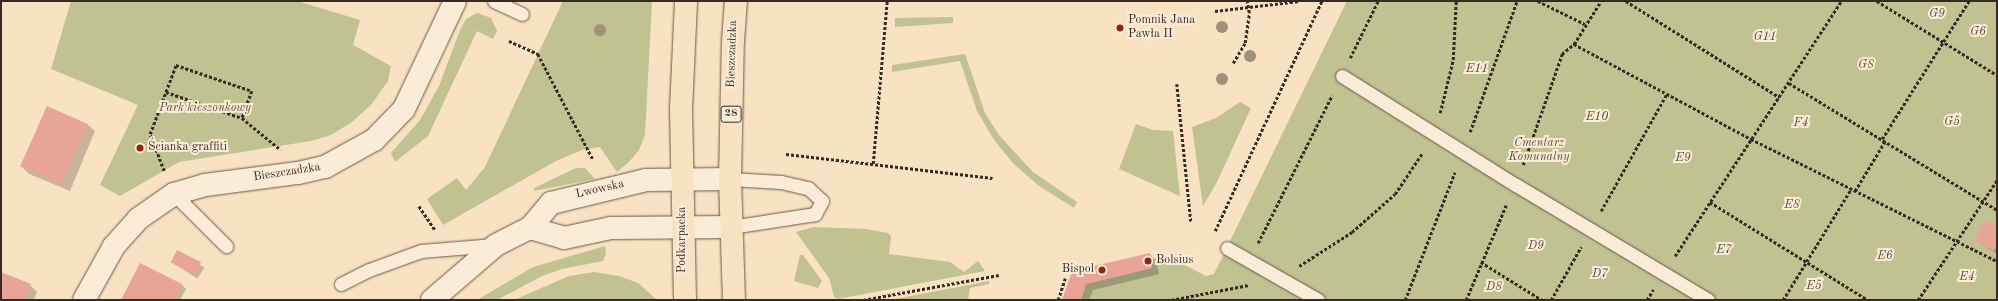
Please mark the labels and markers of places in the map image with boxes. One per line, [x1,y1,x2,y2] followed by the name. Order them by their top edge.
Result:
[1128,14,1195,42] place label: Pomnik Jana Pawła II
[1115,23,1125,33] marker: Pomnik Jana Pawła II
[148,141,227,155] place label: Ścianka graffiti
[135,143,145,153] marker: Ścianka graffiti
[1156,254,1194,268] place label: Bolsius
[1143,256,1153,266] marker: Bolsius
[1062,263,1094,277] place label: Bispol
[1097,265,1107,275] marker: Bispol

